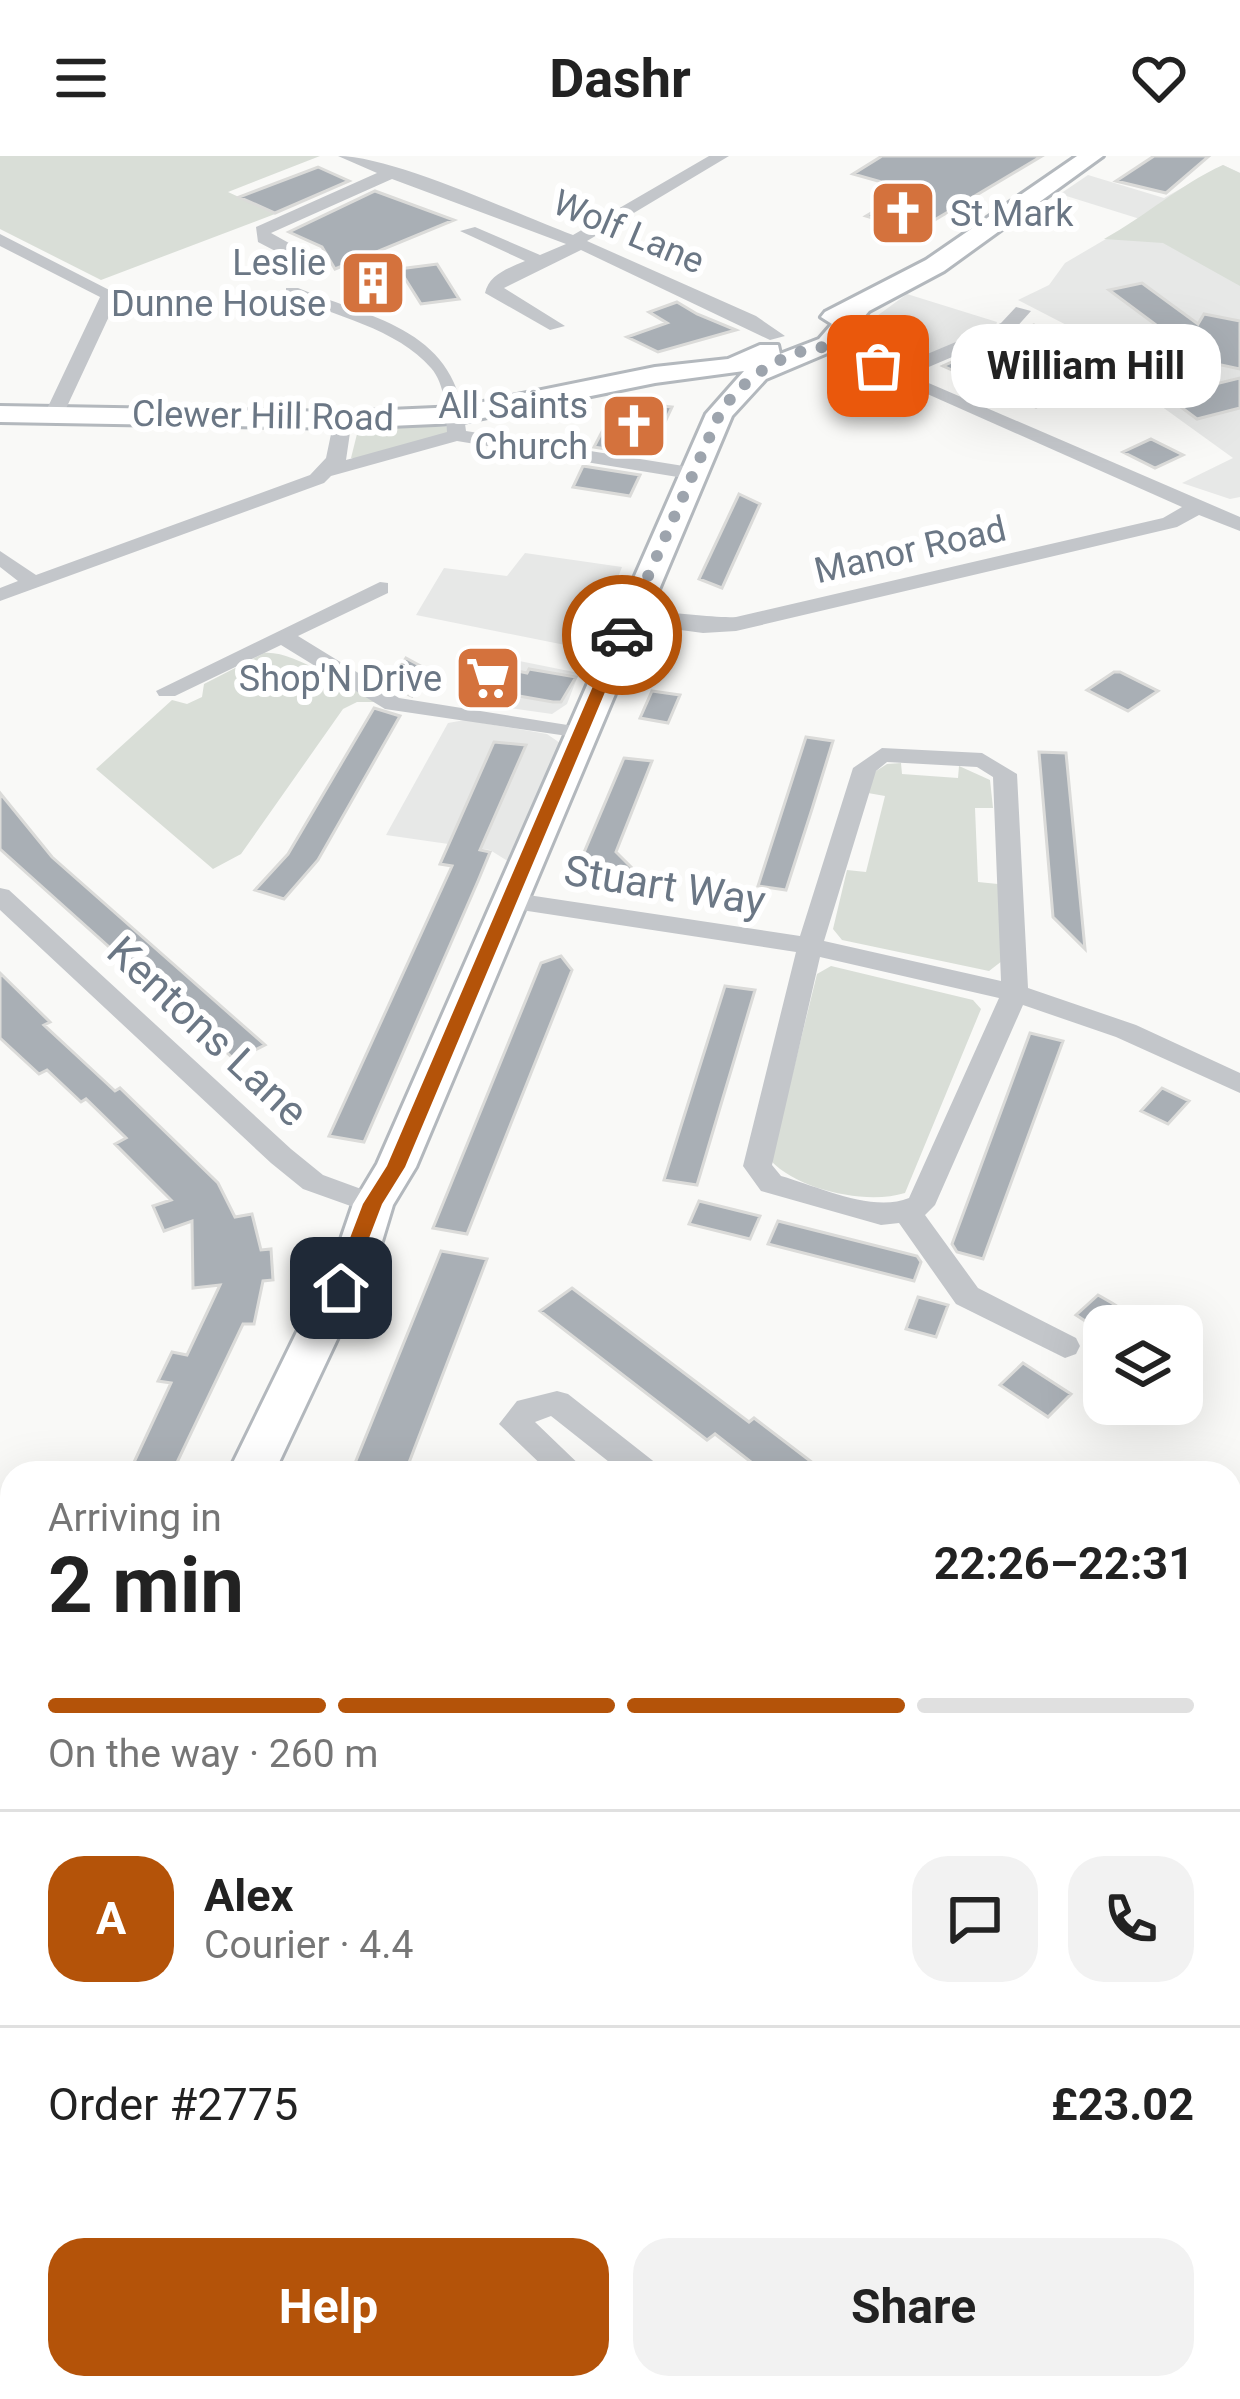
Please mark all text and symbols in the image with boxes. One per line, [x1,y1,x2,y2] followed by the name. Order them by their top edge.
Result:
[48,45,114,111] icon: menu
[1126,45,1192,111] icon: heart
[549,47,691,110] text: Dashr
[868,178,938,248] church icon: St Mark
[547,181,710,283] street label: Wolf Lane
[950,193,1074,235] place label: St Mark
[111,242,326,325] place label: Leslie Dunne House
[338,248,408,318] building icon: Leslie Dunne House
[827,315,929,417] pin
[950,324,1220,408] callout: William Hill
[845,333,911,399] icon: bag
[987,343,1185,389] text: William Hill
[438,385,588,468] place label: All Saints Church
[599,391,669,461] church icon: All Saints Church
[132,393,394,439] street label: Clewer Hill Road
[810,508,1010,592] street label: Manor Road
[562,575,682,695] courier
[589,602,655,668] icon: car
[453,643,523,713] supermarket icon: Shop'N Drive
[239,658,442,700] place label: Shop'N Drive
[561,845,769,926] street label: Stuart Way
[98,927,318,1136] street label: Kentons Lane
[290,1237,392,1339] pin
[308,1255,374,1321] icon: home
[1083,1305,1203,1425] map controls
[1083,1305,1203,1425] button: layers
[48,1495,222,1541] text: Arriving in
[934,1537,1194,1590] text: 22:26–22:31
[48,1540,244,1631] text: 2 min
[48,1731,379,1777] text: On the way · 260 m
[912,1856,1038,1982] button: chat
[1068,1856,1194,1982] button: phone
[204,1869,293,1922] text: Alex
[96,1892,126,1945] text: A
[204,1922,413,1968] text: Courier · 4.4
[48,2078,298,2131] text: Order #2775
[1051,2078,1194,2131] text: £23.02
[48,2238,609,2376] button: Help
[633,2238,1194,2376] button: Share

